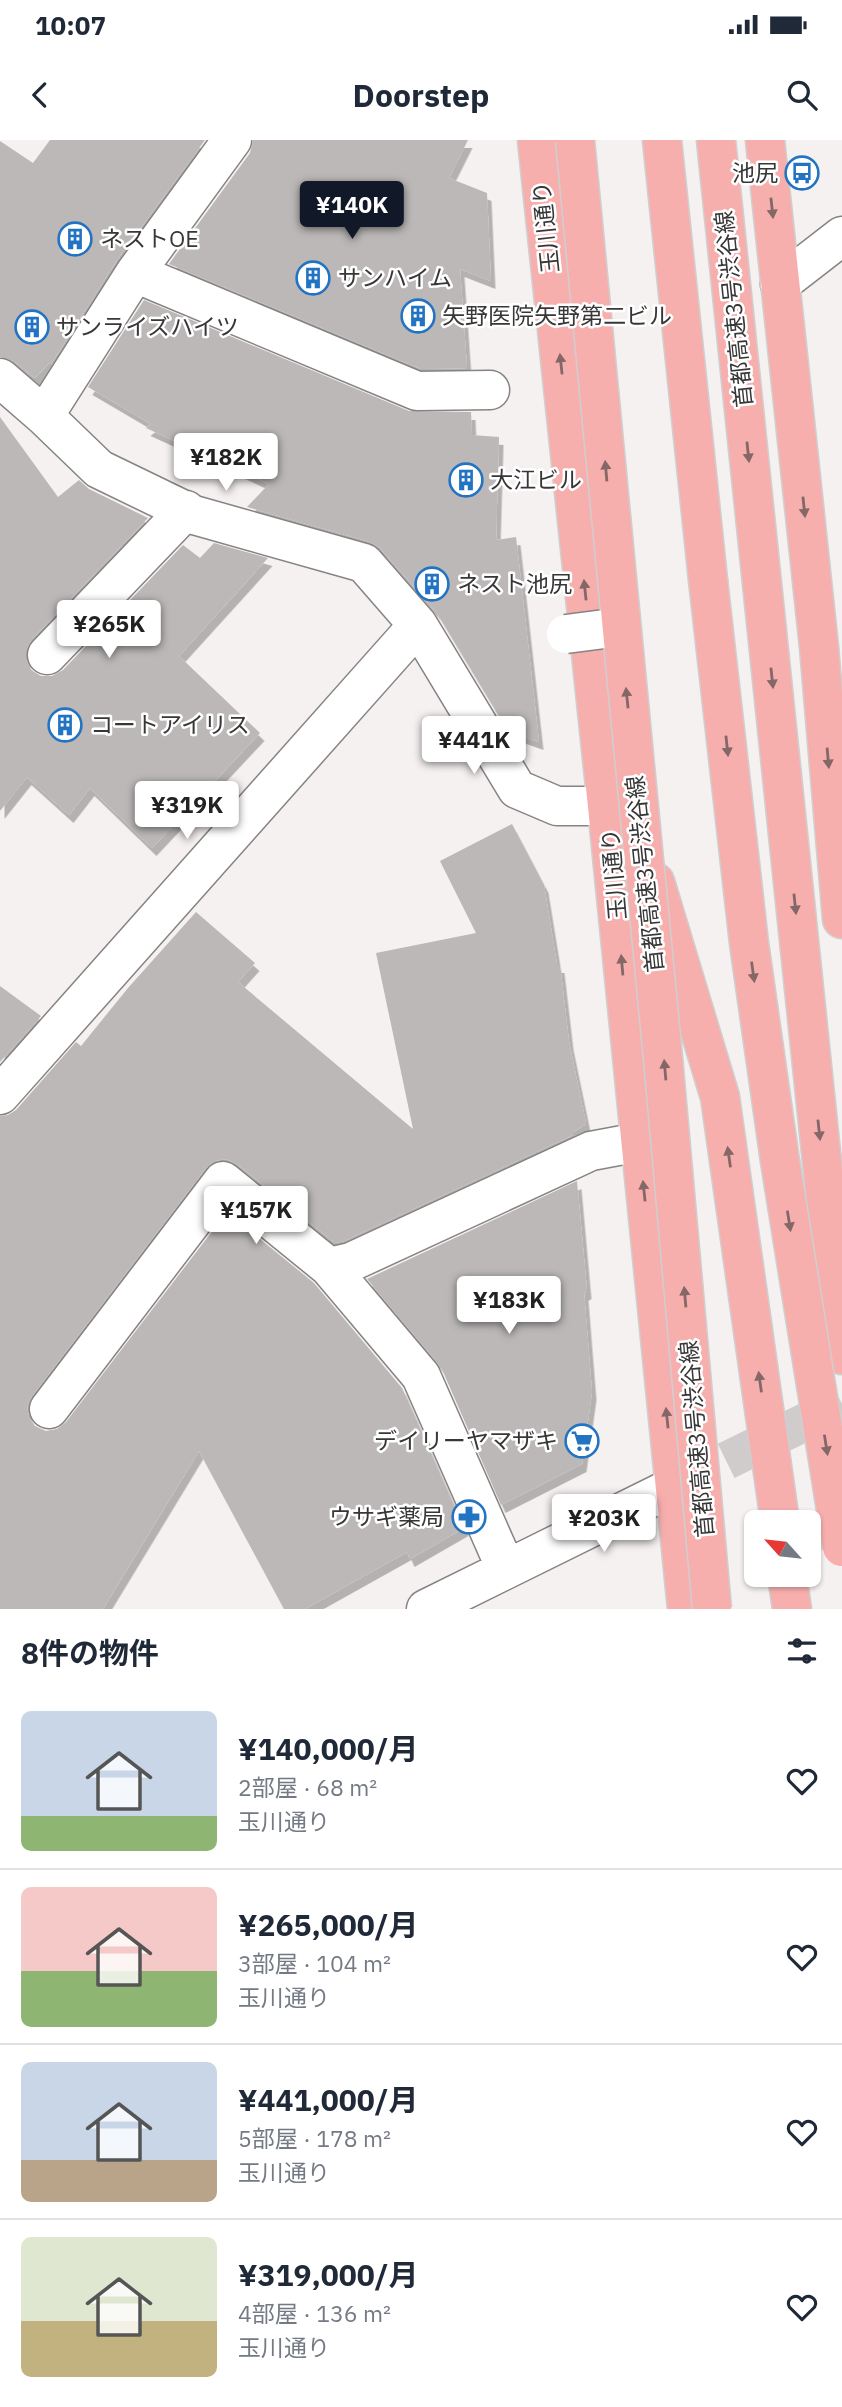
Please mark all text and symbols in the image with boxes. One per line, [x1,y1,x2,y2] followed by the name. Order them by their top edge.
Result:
[35,8,106,42] text: 10:07
[353,74,489,116] text: Doorstep
[21,76,59,114] icon: back
[783,76,821,114] icon: search
[783,154,821,192] bus stop icon: 池尻
[732,157,778,187] place label: 池尻
[525,180,565,274] street label: 玉川通り
[303,182,401,241] pin: ¥140K
[316,189,388,219] text: ¥140K
[767,197,778,219] one-way arrow
[708,209,758,409] street label: 首都高速3号渋谷線
[56,220,94,258] building icon: ネストOE
[100,223,199,253] place label: ネストOE
[294,259,332,297] building icon: サンハイム
[338,262,452,292] place label: サンハイム
[399,297,437,335] building icon: 矢野医院矢野第二ビル
[442,300,672,330] place label: 矢野医院矢野第二ビル
[13,308,51,346] building icon: サンライズハイツ
[56,311,239,341] place label: サンライズハイツ
[555,353,566,375] one-way arrow
[177,434,275,493] pin: ¥182K
[190,441,262,471] text: ¥182K
[743,441,754,463] one-way arrow
[600,460,611,482] one-way arrow
[447,461,485,499] building icon: 大江ビル
[490,464,582,494] place label: 大江ビル
[799,496,810,518] one-way arrow
[413,565,451,603] building icon: ネスト池尻
[457,568,572,598] place label: ネスト池尻
[579,579,590,601] one-way arrow
[60,601,158,660] pin: ¥265K
[73,608,145,638] text: ¥265K
[767,667,778,689] one-way arrow
[622,687,633,709] one-way arrow
[46,706,84,744] building icon: コートアイリス
[90,709,250,739] place label: コートアイリス
[425,716,523,776] pin: ¥441K
[438,724,510,754] text: ¥441K
[721,735,732,757] one-way arrow
[823,747,834,769] one-way arrow
[619,774,669,974] street label: 首都高速3号渋谷線
[138,782,236,841] pin: ¥319K
[151,789,223,819] text: ¥319K
[594,827,632,921] street label: 玉川通り
[790,893,801,915] one-way arrow
[616,954,627,976] one-way arrow
[747,961,758,983] one-way arrow
[659,1059,670,1081] one-way arrow
[813,1120,824,1142] one-way arrow
[723,1146,734,1168] one-way arrow
[638,1180,649,1202] one-way arrow
[207,1186,305,1246] pin: ¥157K
[220,1194,292,1224] text: ¥157K
[784,1210,795,1232] one-way arrow
[460,1276,558,1336] pin: ¥183K
[473,1284,545,1314] text: ¥183K
[679,1286,690,1308] one-way arrow
[672,1339,720,1539] street label: 首都高速3号渋谷線
[755,1371,766,1393] one-way arrow
[662,1406,673,1428] one-way arrow
[563,1422,601,1460] supermarket icon: デイリーヤマザキ
[374,1425,558,1455] place label: デイリーヤマザキ
[821,1435,832,1457] one-way arrow
[555,1494,653,1554] pin: ¥203K
[450,1498,488,1536] pharmacy icon: ウサギ薬局
[329,1501,444,1531] place label: ウサギ薬局
[568,1502,640,1532] text: ¥203K
[744,1510,821,1587] north arrow
[744,1510,821,1587] map controls
[783,1632,821,1670] icon: filters
[21,1633,159,1672] text: 8件の物件
[238,1729,419,1768] text: ¥140,000/月
[77,1739,161,1823] icon: home
[783,1762,821,1800] icon: heart
[238,1772,377,1802] text: 2部屋 · 68 m²
[238,1806,330,1836] text: 玉川通り
[238,1905,419,1944] text: ¥265,000/月
[77,1915,161,1999] icon: home
[783,1938,821,1976] icon: heart
[238,1948,391,1978] text: 3部屋 · 104 m²
[238,1982,330,2012] text: 玉川通り
[238,2080,419,2119] text: ¥441,000/月
[77,2090,161,2174] icon: home
[783,2113,821,2151] icon: heart
[238,2123,391,2153] text: 5部屋 · 178 m²
[238,2157,330,2187] text: 玉川通り
[238,2255,419,2294] text: ¥319,000/月
[77,2265,161,2349] icon: home
[783,2288,821,2326] icon: heart
[238,2298,391,2328] text: 4部屋 · 136 m²
[238,2332,330,2362] text: 玉川通り

